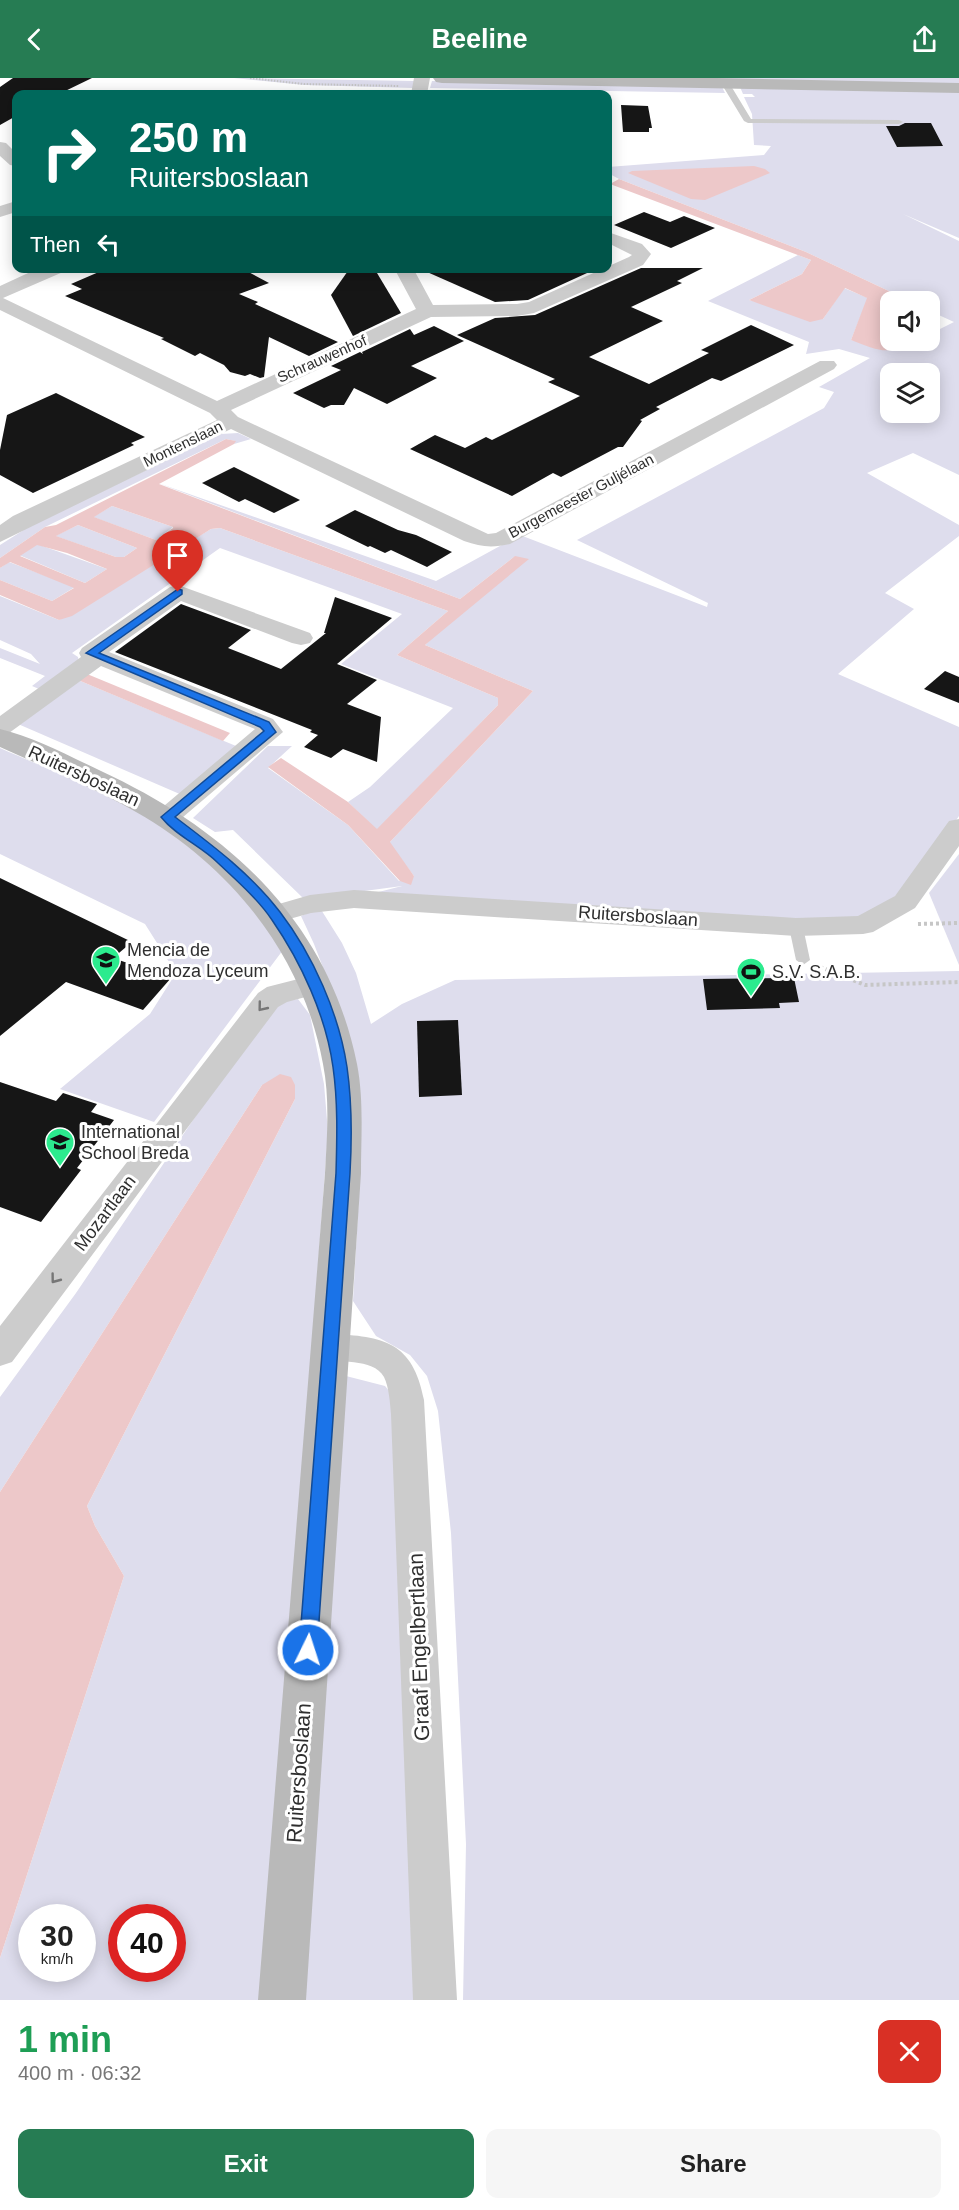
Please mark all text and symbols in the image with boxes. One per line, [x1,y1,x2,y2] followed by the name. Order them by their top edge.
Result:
[18,23,51,56] icon: back
[908,23,941,56] icon: share
[431,24,528,54] text: Beeline
[30,114,108,192] icon: right
[129,114,248,161] text: 250 m
[129,163,309,193] text: Ruitersboslaan
[92,228,125,261] icon: left
[30,232,80,257] text: Then
[880,291,940,423] map controls
[880,291,940,351] button: sound
[275,331,370,386] street label: Schrauwenhof
[880,363,940,423] button: layers
[140,417,225,470] street label: Montenslaan
[505,450,656,541] street label: Burgemeester Guljélaan
[152,530,203,592] pin
[161,539,194,572] icon: arrive
[25,742,143,810] street label: Ruitersboslaan
[577,902,699,930] street label: Ruitersboslaan
[127,940,268,981] place label: Mencia de Mendoza Lyceum
[90,944,122,986] school or university icon: Mencia de Mendoza Lyceum
[735,956,767,998] sports icon: S.V. S.A.B.
[772,962,860,982] place label: S.V. S.A.B.
[258,1000,269,1011] one-way arrow
[81,1122,190,1163] place label: International School Breda
[44,1126,76,1168] school or university icon: International School Breda
[70,1171,140,1255] street label: Mozartlaan
[51,1273,62,1284] one-way arrow
[404,1553,433,1741] street label: Graaf Engelbertlaan
[276,1618,340,1682] position arrow
[282,1702,315,1844] street label: Ruitersboslaan
[108,1904,186,1982] speed limit sign: 40
[40,1919,74,1952] text: 30
[41,1950,73,1967] text: km/h
[18,2019,112,2060] text: 1 min
[878,2020,941,2083] button: close
[18,2062,141,2084] text: 400 m · 06:32
[18,2129,474,2198] button: Exit
[486,2129,941,2198] button: Share

